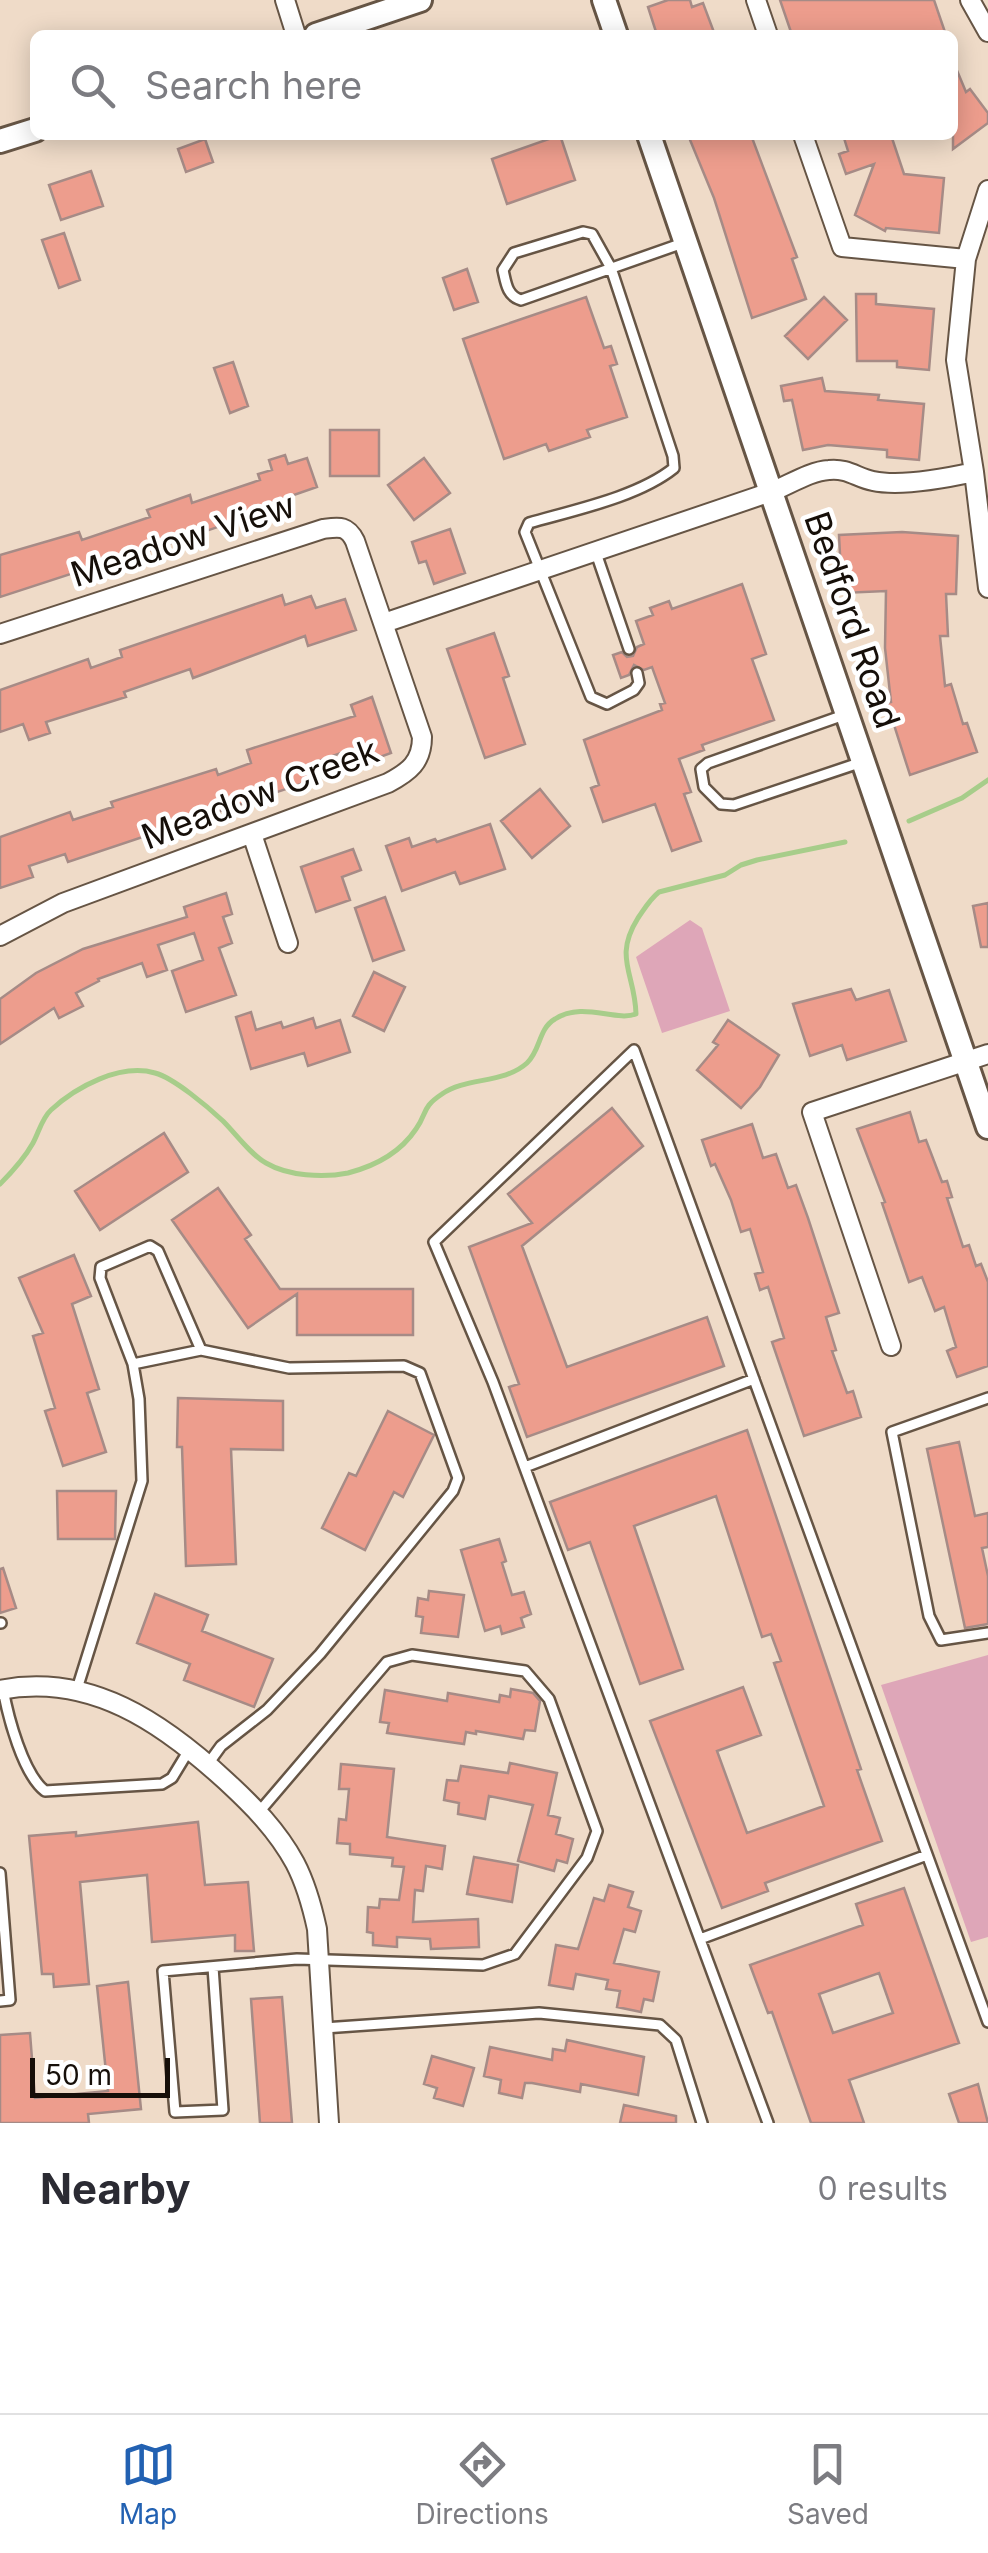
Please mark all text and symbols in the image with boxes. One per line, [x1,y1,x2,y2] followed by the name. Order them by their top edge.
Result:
[30,30,958,140] search box
[65,58,120,113] icon: search
[145,62,362,108] text: Search here
[65,483,300,595] street label: Meadow View
[796,506,910,733] street label: Bedford Road
[135,729,384,858] street label: Meadow Creek
[30,2053,170,2098] scale bar
[45,2058,112,2092] text: 50 m
[40,2163,191,2214] text: Nearby
[818,2169,948,2208] text: 0 results
[119,2437,177,2531] tab: Map
[415,2437,549,2531] tab: Directions
[787,2437,869,2531] tab: Saved

